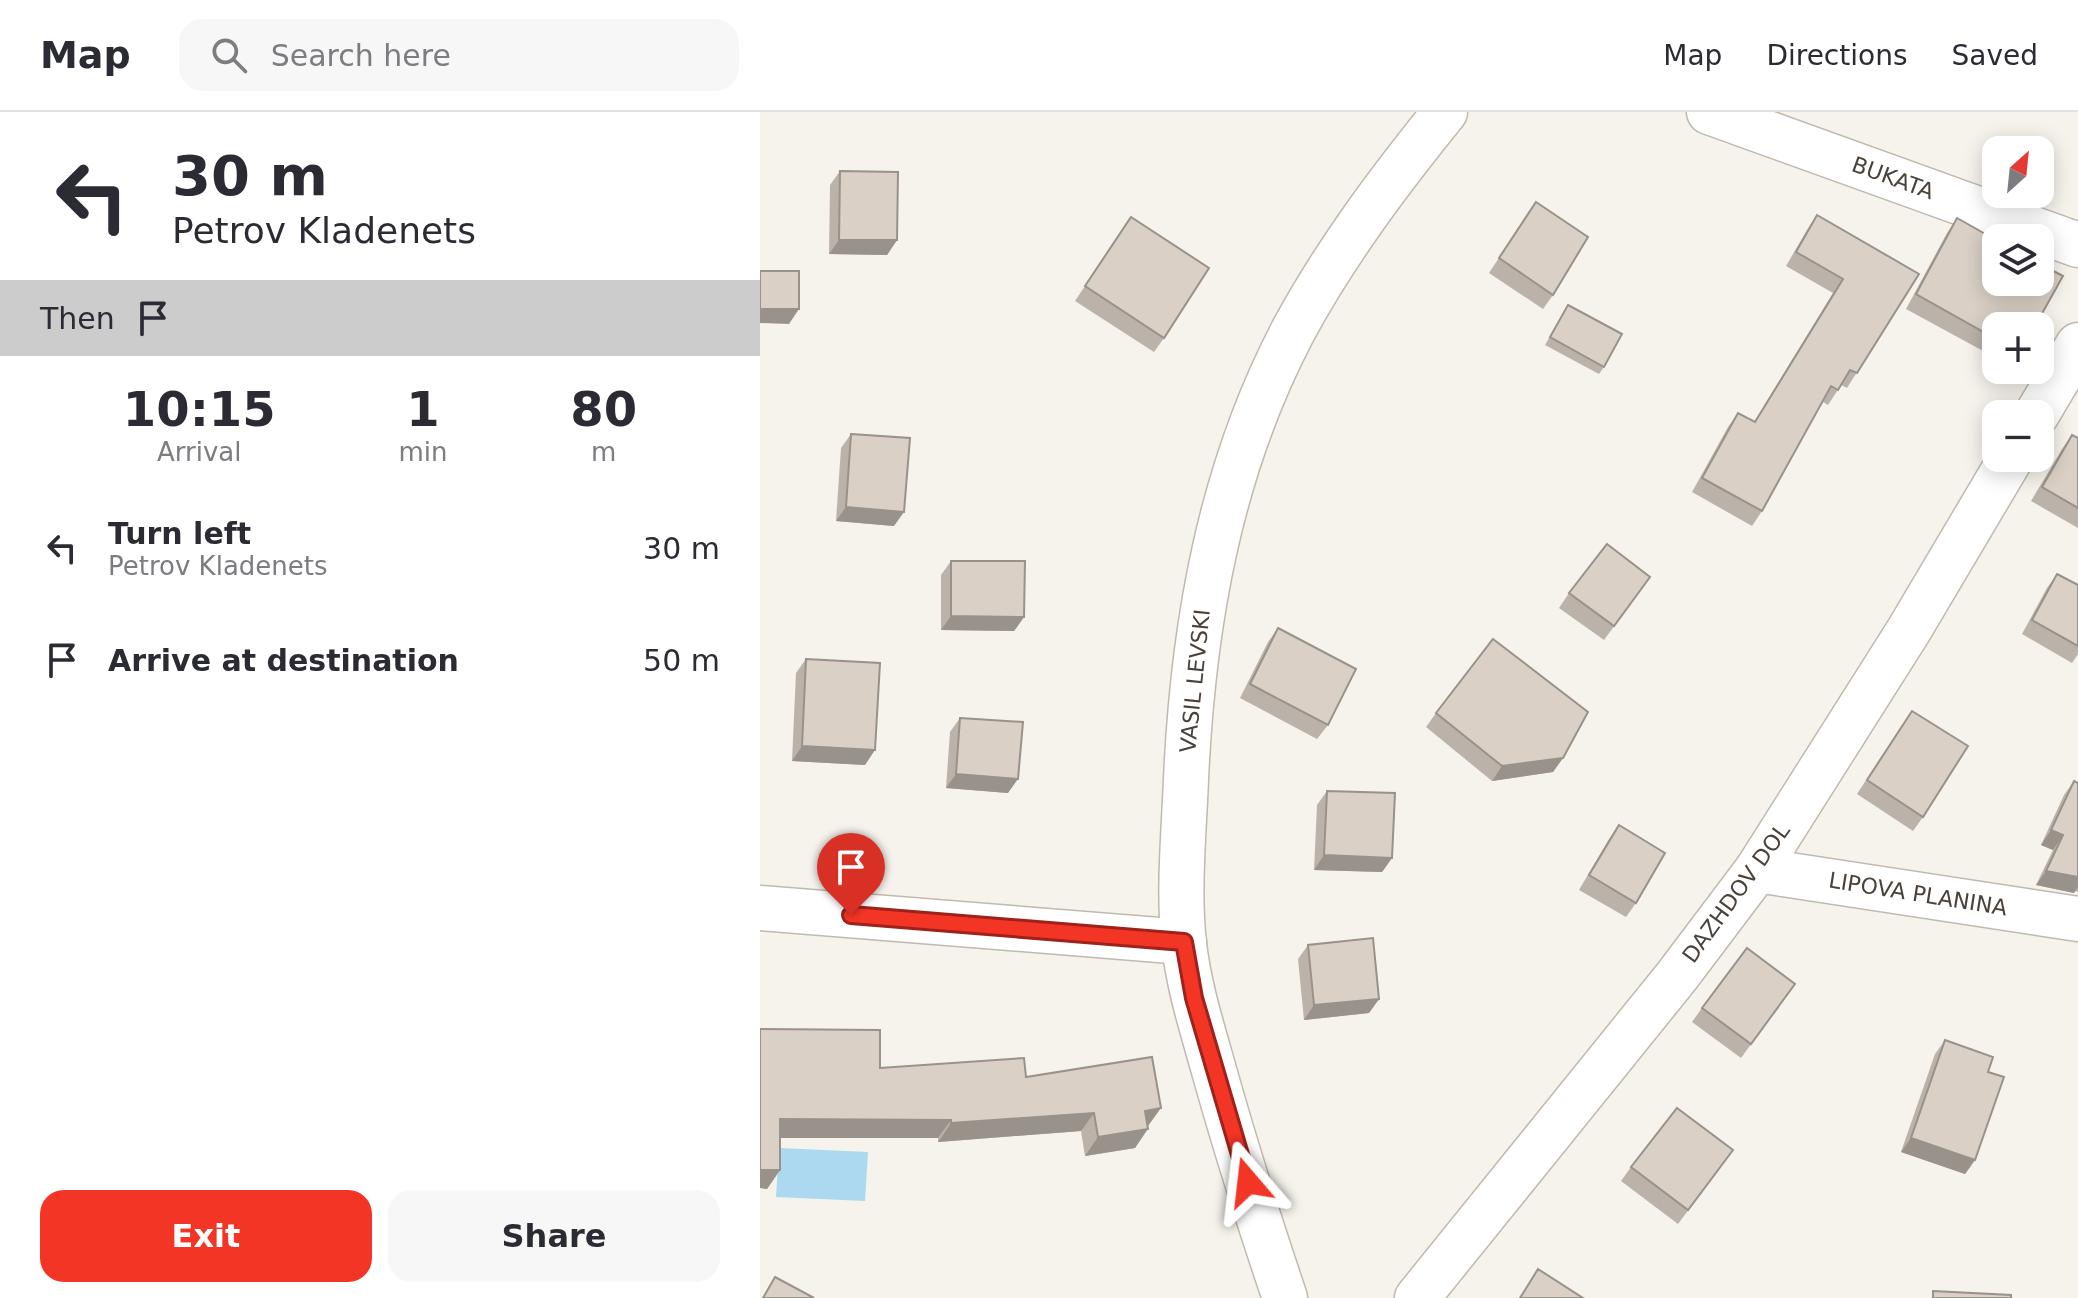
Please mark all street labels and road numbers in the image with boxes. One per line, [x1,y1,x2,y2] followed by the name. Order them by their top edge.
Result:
[1849,152,1937,204] street label: BUKATA
[1175,608,1215,754] street label: VASIL LEVSKI
[1677,818,1795,967] street label: DAZHDOV DOL
[1827,868,2009,920] street label: LIPOVA PLANINA

